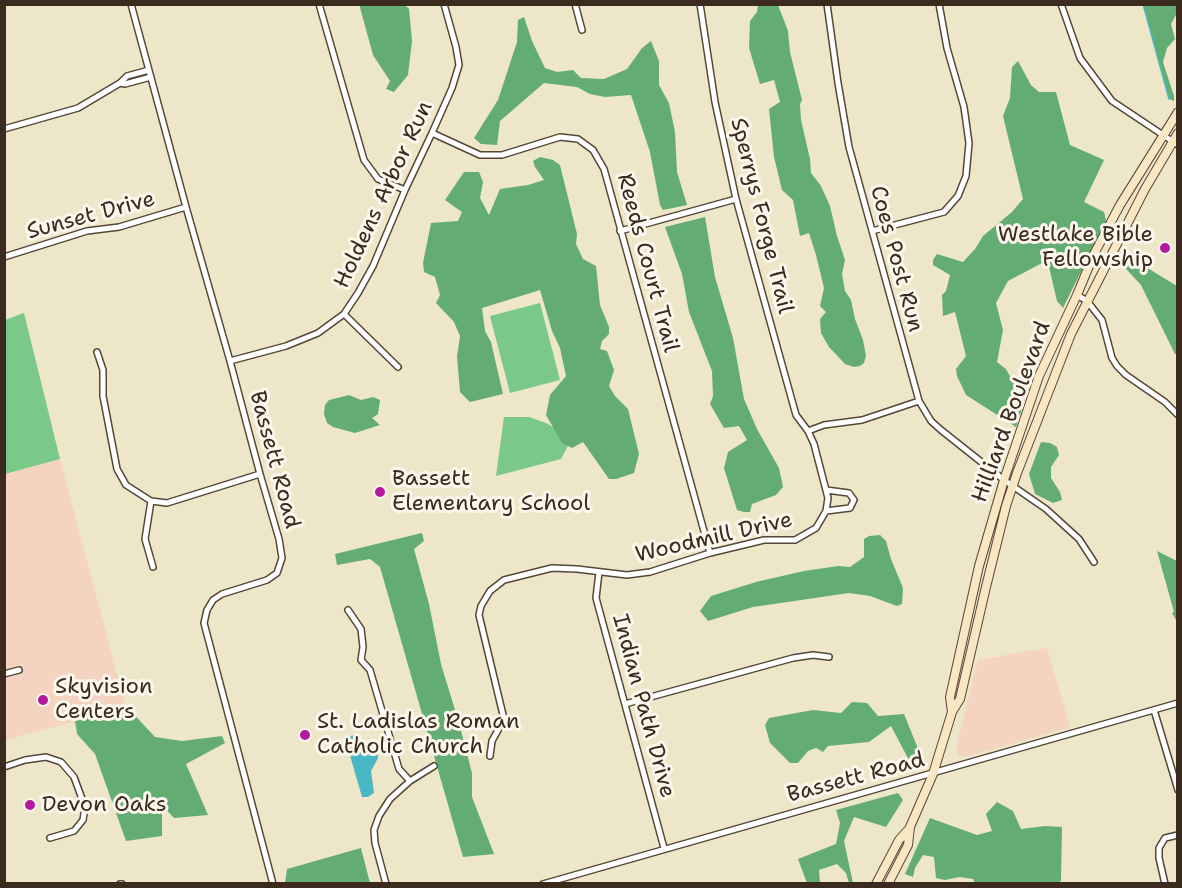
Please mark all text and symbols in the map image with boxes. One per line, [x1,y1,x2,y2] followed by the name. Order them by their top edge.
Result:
[329,97,439,293] street label: Holdens Arbor Run
[724,115,798,317] street label: Sperrys Forge Trail
[610,171,684,355] street label: Reeds Court Trail
[864,183,928,335] street label: Coes Post Run
[24,186,158,246] street label: Sunset Drive
[998,222,1153,274] place label: Westlake Bible Fellowship
[1158,241,1172,255] marker: Westlake Bible Fellowship
[967,318,1057,506] street label: Hilliard Boulevard
[243,388,305,532] street label: Bassett Road
[392,466,590,518] place label: Bassett Elementary School
[373,485,387,499] marker: Bassett Elementary School
[633,507,795,569] street label: Woodmill Drive
[606,611,680,801] street label: Indian Path Drive
[55,674,152,726] place label: Skyvision Centers
[36,693,50,707] marker: Skyvision Centers
[317,709,519,760] place label: St. Ladislas Roman Catholic Church
[298,728,312,742] marker: St. Ladislas Roman Catholic Church
[784,747,928,809] street label: Bassett Road
[42,792,167,818] place label: Devon Oaks
[23,798,37,812] marker: Devon Oaks

